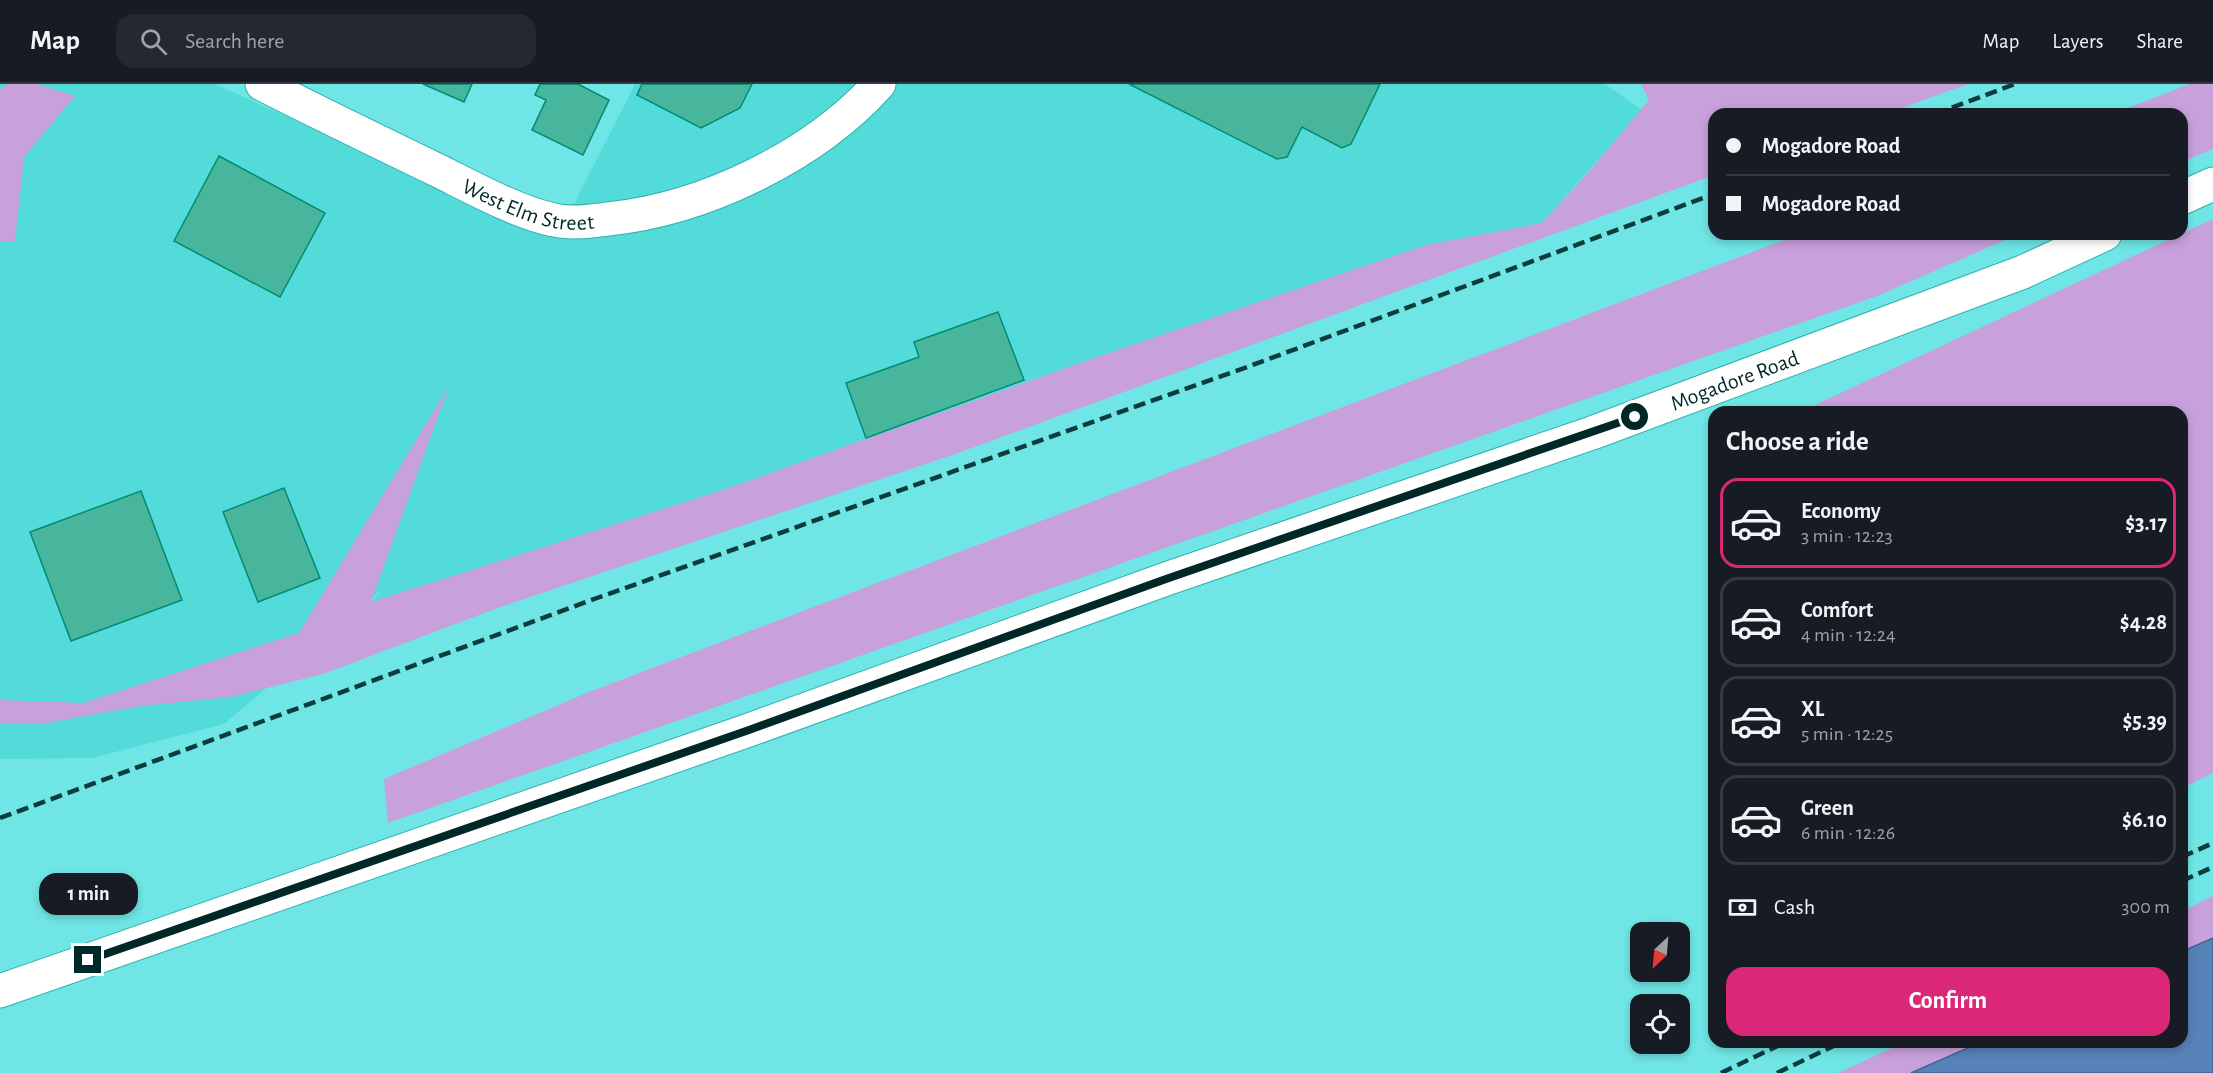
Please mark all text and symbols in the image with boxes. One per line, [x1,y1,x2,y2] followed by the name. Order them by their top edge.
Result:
[116,14,536,68] search box
[137,25,170,58] icon: search
[30,27,80,55] text: Map
[185,30,284,52] text: Search here
[1983,31,2019,52] text: Map
[2052,31,2103,52] text: Layers
[2136,31,2183,52] text: Share
[1762,135,1900,157] text: Mogadore Road
[459,175,595,234] street label: West Elm Street
[1762,193,1900,215] text: Mogadore Road
[1668,347,1802,415] street label: Mogadore Road
[1621,403,1648,430] route start
[1726,428,1869,455] text: Choose a ride
[1729,496,1783,550] icon: car
[1801,500,1881,522] text: Economy
[2125,512,2167,534] text: $3.17
[1801,526,1893,546] text: 3 min · 12:23
[1729,595,1783,649] icon: car
[1801,599,1873,621] text: Comfort
[2120,611,2167,633] text: $4.28
[1801,625,1896,645] text: 4 min · 12:24
[1729,694,1783,748] icon: car
[1801,698,1824,720] text: XL
[2122,710,2167,732] text: $5.39
[1801,724,1893,744] text: 5 min · 12:25
[1729,793,1783,847] icon: car
[1801,797,1854,819] text: Green
[2122,809,2167,831] text: $6.10
[1801,823,1895,843] text: 6 min · 12:26
[38,873,138,915] callout: 1 min
[67,884,110,904] text: 1 min
[1726,891,1759,924] icon: cash
[1774,896,1815,918] text: Cash
[2121,897,2170,917] text: 300 m
[1630,922,1690,982] north arrow
[1630,922,1690,1054] map controls
[74,946,101,973] route end
[1726,967,2170,1036] button: Confirm
[1630,994,1690,1054] button: locate

